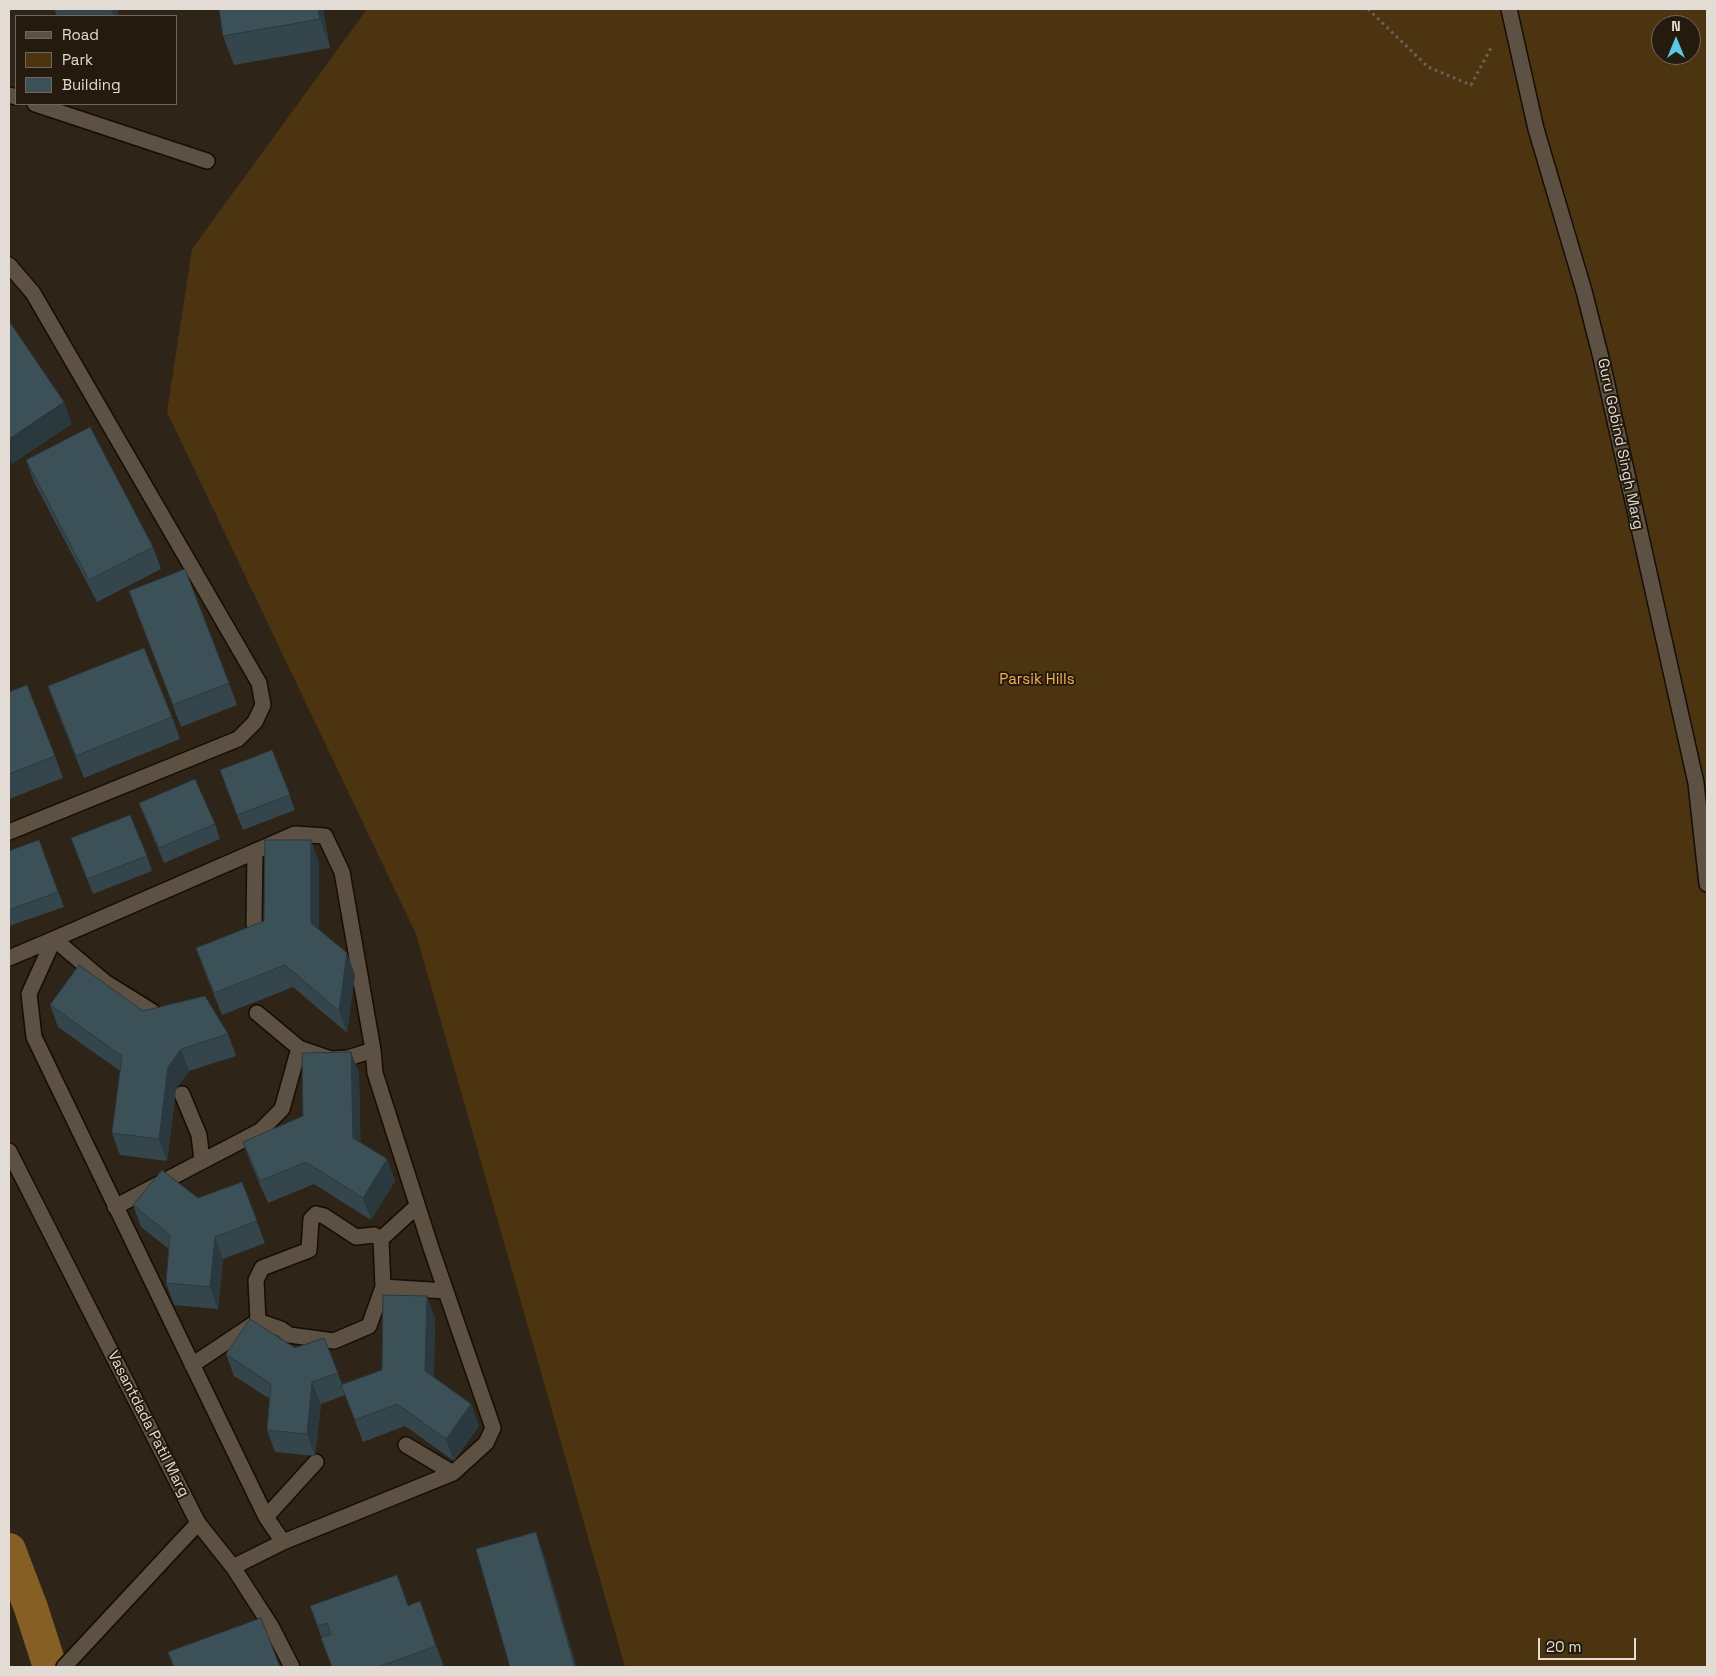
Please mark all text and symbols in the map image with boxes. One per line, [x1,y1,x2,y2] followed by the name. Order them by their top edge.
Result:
[15,15,178,105] legend
[1651,15,1701,65] north arrow
[1671,17,1681,35] text: N
[62,25,99,44] text: Road
[62,50,93,69] text: Park
[62,75,121,94] text: Building
[1593,357,1647,531] street label: Guru Gobind Singh Marg
[999,671,1075,689] park label: Parsik Hills
[103,1348,193,1500] street label: Vasantdada Patil Marg
[1541,1628,1638,1660] scale bar
[1546,1637,1581,1656] text: 20 m

